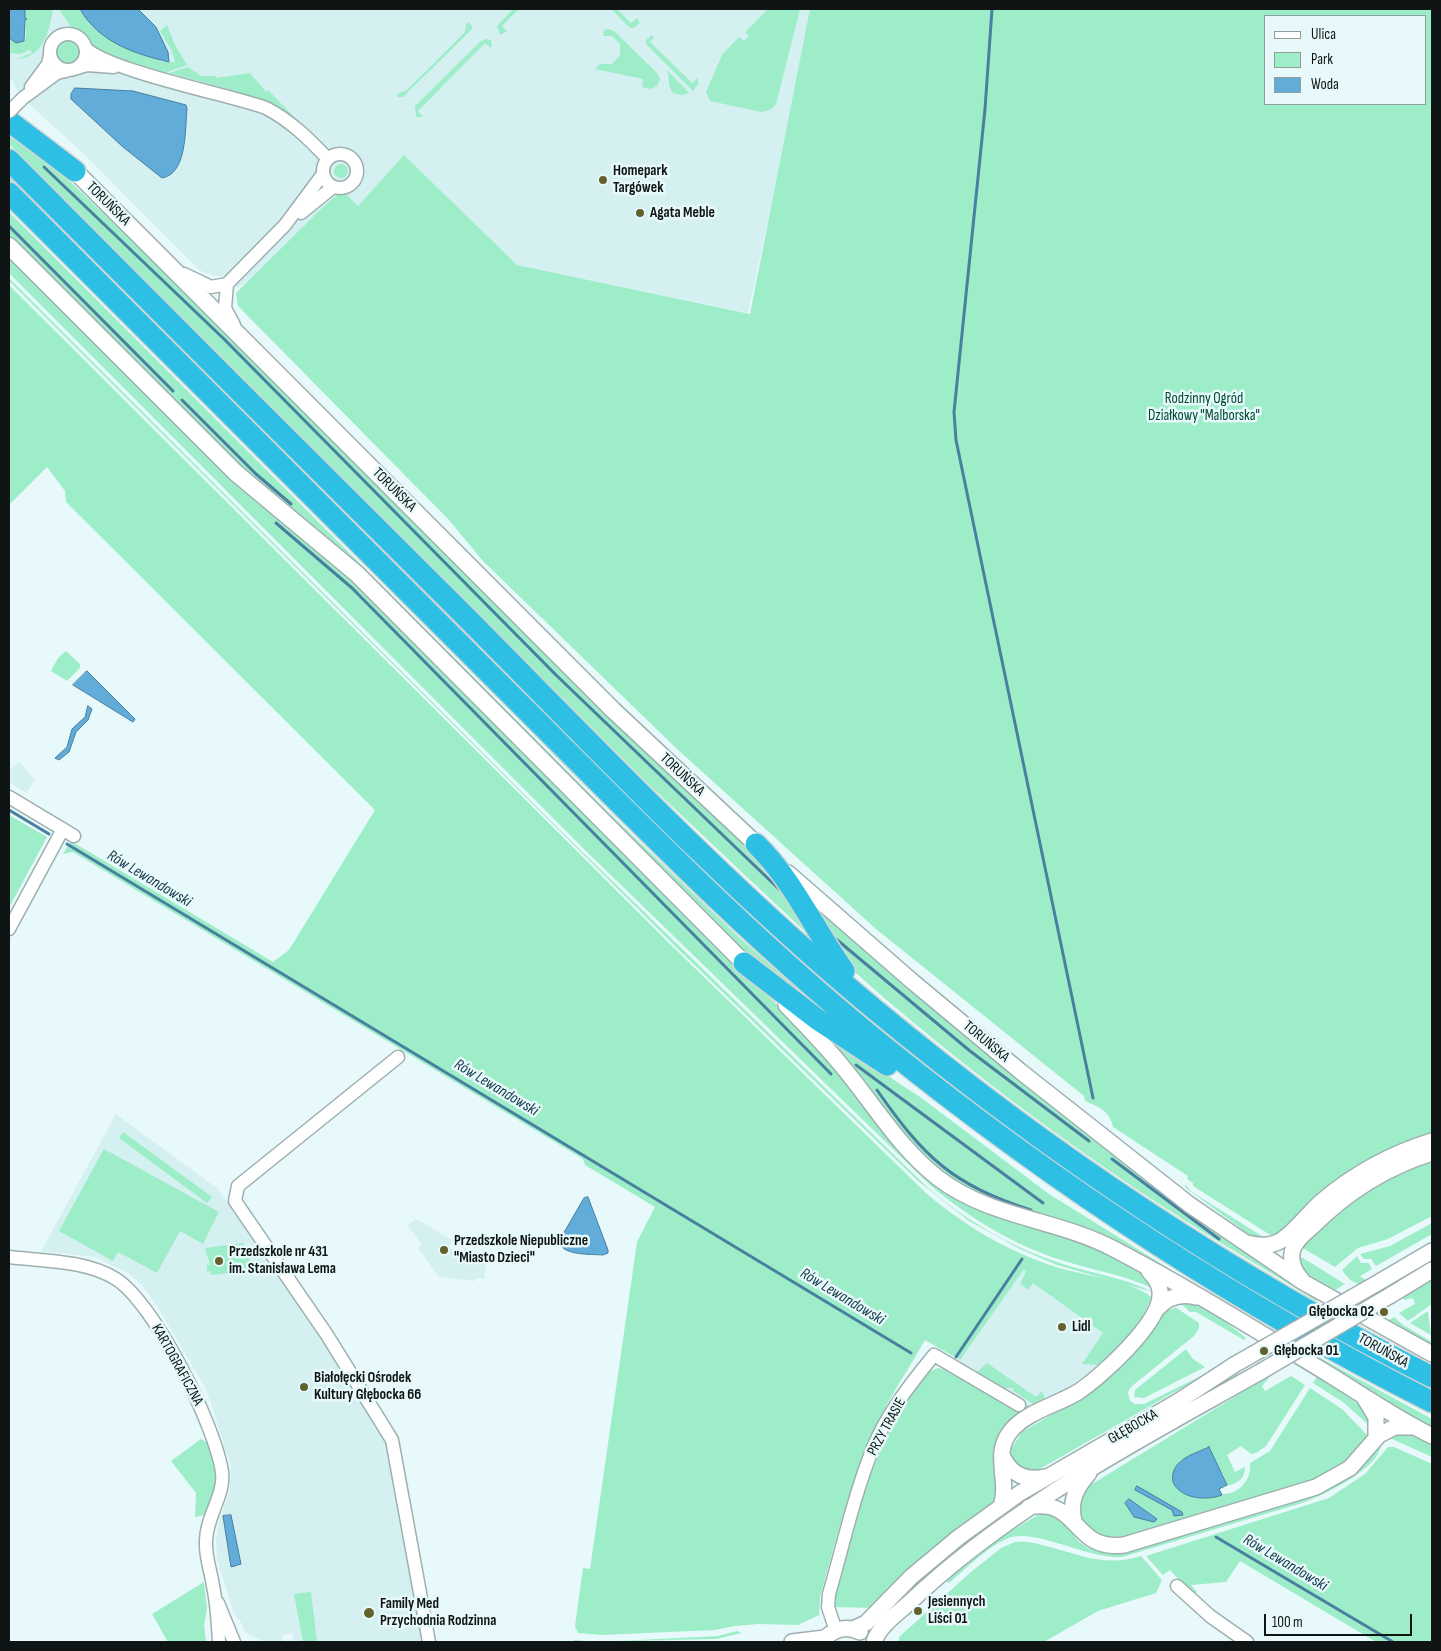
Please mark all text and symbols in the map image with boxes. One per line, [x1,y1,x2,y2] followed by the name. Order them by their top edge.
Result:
[1264,15,1426,105] legend
[1311,25,1336,44] text: Ulica
[1311,50,1333,69] text: Park
[1311,75,1339,94] text: Woda
[613,162,667,197] place label: Homepark Targówek
[597,174,609,186] marker: Homepark Targówek
[82,178,134,230] street label: TORUŃSKA
[650,204,715,222] place label: Agata Meble
[634,207,646,219] marker: Agata Meble
[1148,390,1260,425] park label: Rodzinny Ogród Działkowy "Malborska"
[368,464,420,516] street label: TORUŃSKA
[656,750,708,800] street label: TORUŃSKA
[103,846,195,912] water label: Rów Lewandowski
[959,1017,1013,1067] street label: TORUŃSKA
[450,1055,542,1121] water label: Rów Lewandowski
[454,1232,588,1267] place label: Przedszkole Niepubliczne "Miasto Dzieci"
[229,1243,336,1278] place label: Przedszkole nr 431 im. Stanisława Lema
[438,1244,450,1256] marker: Przedszkole Niepubliczne "Miasto Dzieci"
[213,1255,225,1267] marker: Przedszkole nr 431 im. Stanisława Lema
[796,1264,888,1330] water label: Rów Lewandowski
[1309,1303,1374,1321] place label: Głębocka 02
[1378,1306,1390,1318] marker: Głębocka 02
[1072,1318,1091,1336] place label: Lidl
[147,1321,207,1409] street label: KARTOGRAFICZNA
[1056,1321,1068,1333] marker: Lidl
[1355,1330,1411,1372] street label: TORUŃSKA
[1274,1342,1339,1360] place label: Głębocka 01
[1258,1345,1270,1357] marker: Głębocka 01
[314,1369,421,1404] place label: Białołęcki Ośrodek Kultury Głębocka 66
[298,1381,310,1393] marker: Białołęcki Ośrodek Kultury Głębocka 66
[864,1395,910,1459] street label: PRZY TRASIE
[1105,1406,1161,1448] street label: GŁĘBOCKA
[1239,1530,1331,1596] water label: Rów Lewandowski
[928,1593,985,1628] place label: Jesiennych Liści 01
[380,1595,496,1630] place label: Family Med Przychodnia Rodzinna
[1266,1604,1414,1636] scale bar
[912,1605,924,1617] marker: Jesiennych Liści 01
[362,1606,376,1620] marker: Family Med Przychodnia Rodzinna
[1272,1613,1303,1632] text: 100 m

